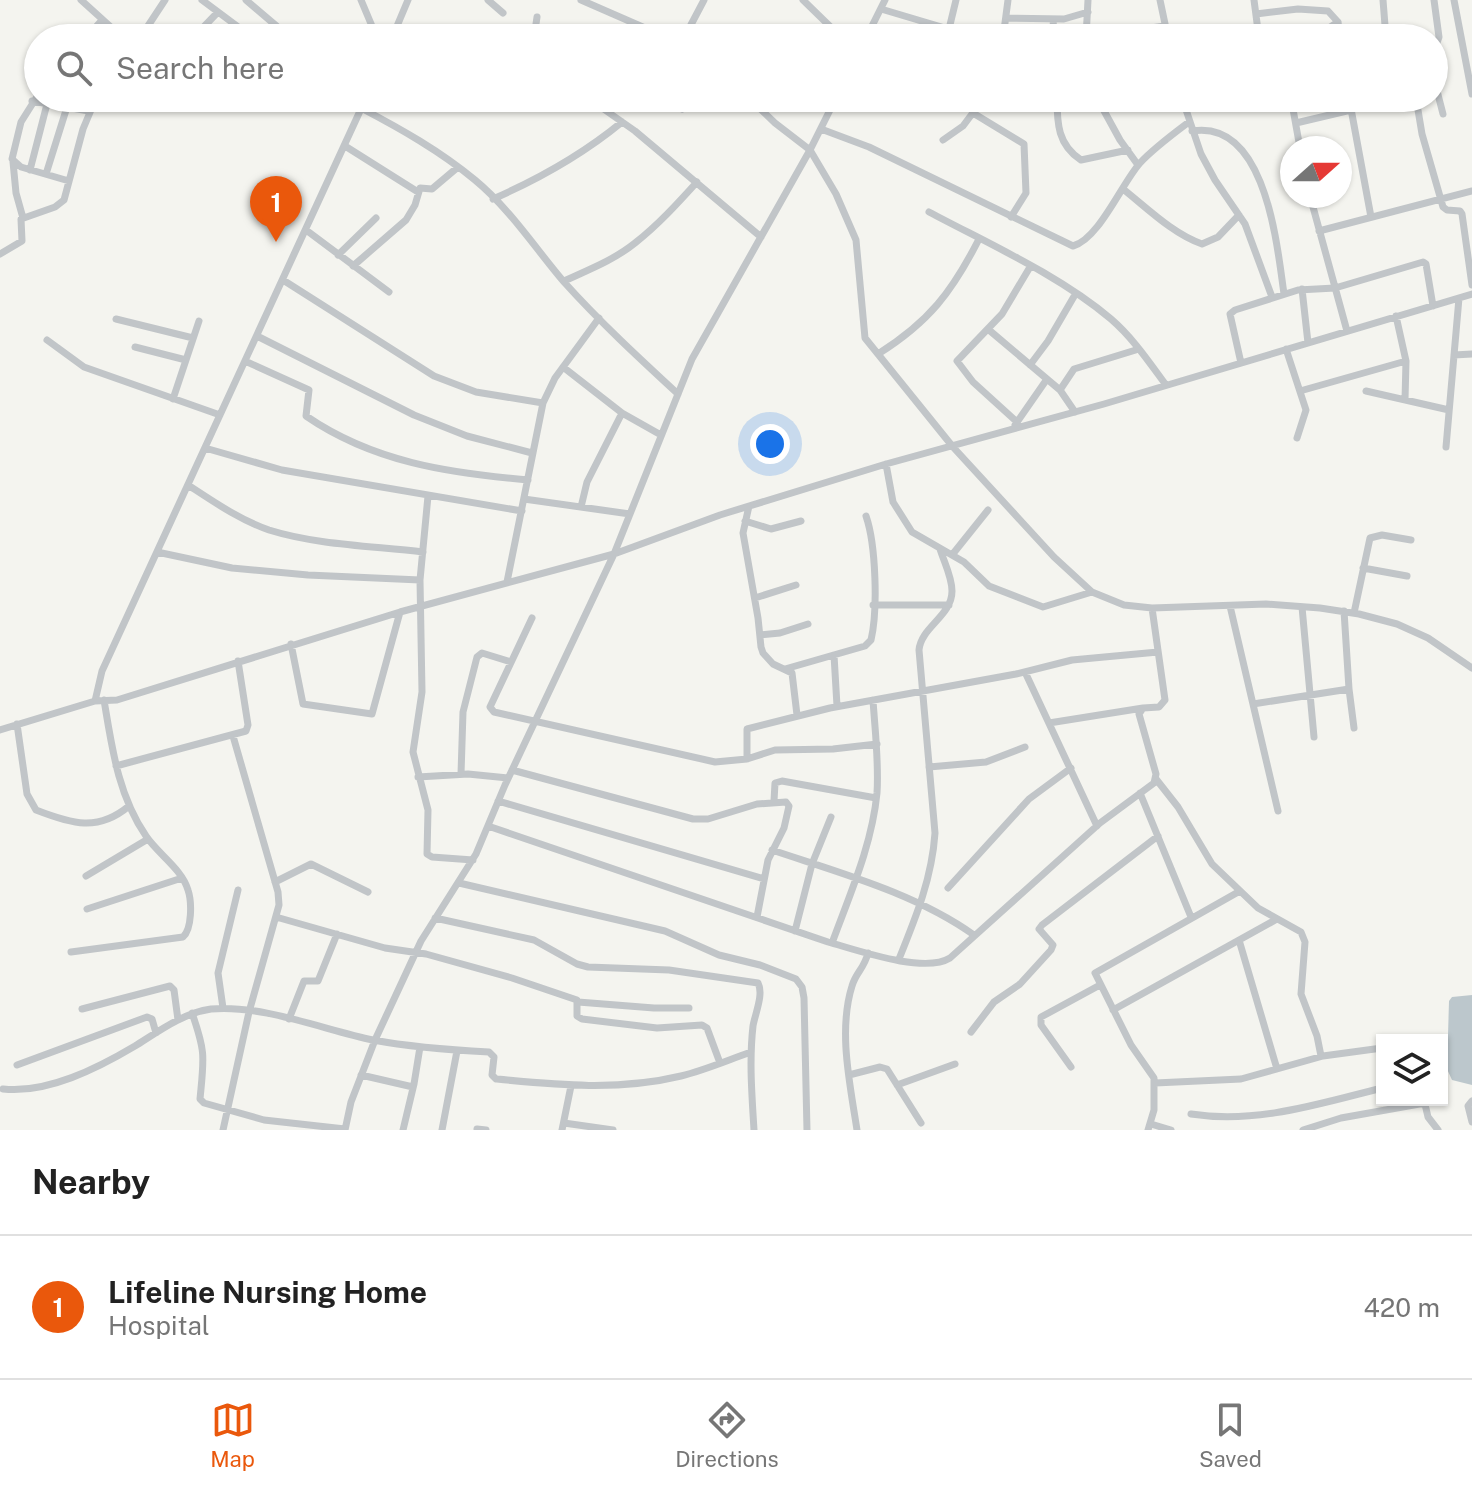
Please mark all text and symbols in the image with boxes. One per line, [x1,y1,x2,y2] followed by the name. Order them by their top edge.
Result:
[24,24,1448,112] search box
[52,46,96,90] icon: search
[116,50,284,86] text: Search here
[1280,136,1352,208] north arrow
[250,176,302,242] pin: 1
[750,424,790,464] your location
[1376,1034,1448,1106] map controls
[1376,1034,1448,1106] button: layers
[32,1162,150,1202] text: Nearby
[108,1274,427,1310] text: Lifeline Nursing Home
[52,1292,64,1323] text: 1
[1363,1292,1440,1323] text: 420 m
[108,1310,210,1341] text: Hospital
[210,1398,255,1472] tab: Map
[675,1398,779,1472] tab: Directions
[1199,1398,1262,1472] tab: Saved

